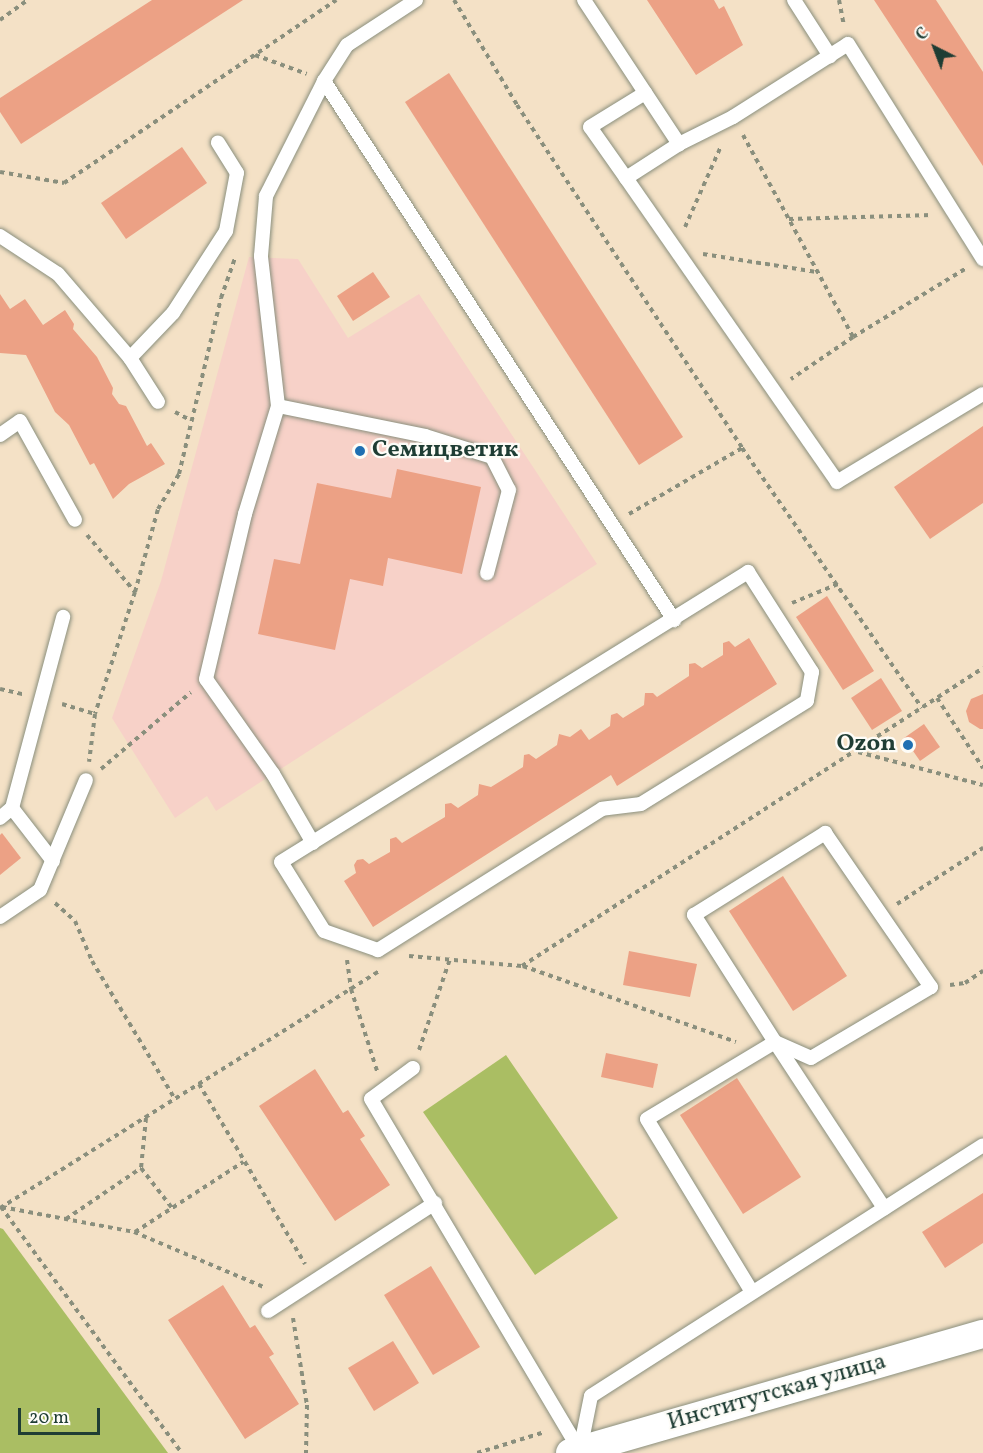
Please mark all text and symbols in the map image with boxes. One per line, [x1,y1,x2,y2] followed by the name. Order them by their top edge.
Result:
[905,18,965,78] north arrow
[912,23,934,46] text: С
[372,437,518,465] place label: Семицветик
[353,444,367,458] marker: Семицветик
[836,731,896,759] place label: Ozon
[901,738,915,752] marker: Ozon
[664,1348,890,1438] street label: Институтская улица
[21,1396,104,1434] scale bar
[29,1406,69,1431] text: 20 m

